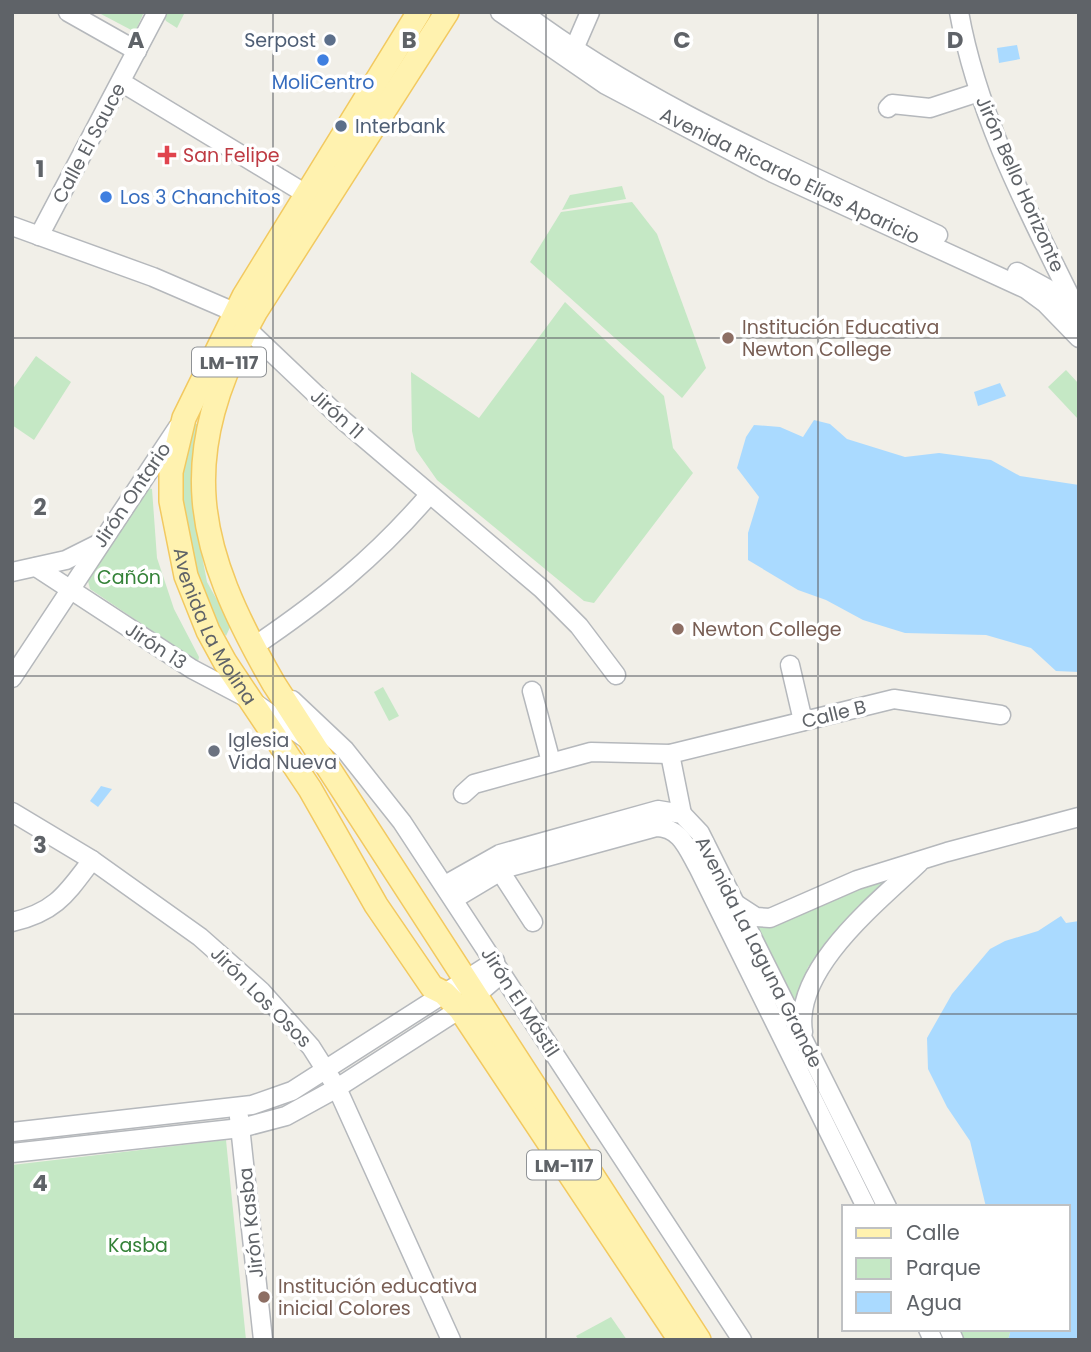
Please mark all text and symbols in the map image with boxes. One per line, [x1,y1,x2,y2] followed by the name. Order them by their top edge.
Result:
[128,24,145,56] text: A
[401,24,417,56] text: B
[673,24,691,56] text: C
[947,24,963,56] text: D
[244,27,316,54] place label: Serpost
[322,32,338,48] marker: Serpost
[315,52,331,68] marker: MoliCentro
[272,69,374,96] place label: MoliCentro
[46,78,132,208] street label: Calle El Sauce
[969,92,1071,276] street label: Jirón Bello Horizonte
[655,101,925,251] street label: Avenida Ricardo Elías Aparicio
[355,113,445,140] place label: Interbank
[333,118,349,134] marker: Interbank
[183,142,280,169] place label: San Felipe
[157,145,177,165] marker: San Felipe
[36,153,44,185] text: 1
[120,184,281,211] place label: Los 3 Chanchitos
[98,189,114,205] marker: Los 3 Chanchitos
[742,314,939,363] place label: Institución Educativa Newton College
[720,330,736,346] marker: Institución Educativa Newton College
[192,348,266,376] road number: LM-117
[304,383,370,445] street label: Jirón 11
[87,437,177,553] street label: Jirón Ontario
[33,491,47,523] text: 2
[167,545,263,710] street label: Avenida La Molina
[97,564,161,591] park label: Cañón
[120,616,192,676] street label: Jirón 13
[692,616,842,643] place label: Newton College
[670,621,686,637] marker: Newton College
[799,693,869,735] street label: Calle B
[228,727,337,776] place label: Iglesia Vida Nueva
[206,743,222,759] marker: Iglesia Vida Nueva
[33,829,47,861] text: 3
[689,832,829,1072] street label: Avenida La Laguna Grande
[204,940,318,1054] street label: Jirón Los Osos
[474,942,566,1062] street label: Jirón El Mástil
[527,1150,601,1180] road number: LM-117
[232,1166,270,1280] street label: Jirón Kasba
[32,1167,48,1199] text: 4
[842,1205,1070,1331] legend
[906,1218,960,1247] text: Calle
[108,1232,168,1259] park label: Kasba
[906,1253,981,1282] text: Parque
[278,1273,477,1322] place label: Institución educativa inicial Colores
[906,1288,962,1317] text: Agua
[256,1289,272,1305] marker: Institución educativa inicial Colores

